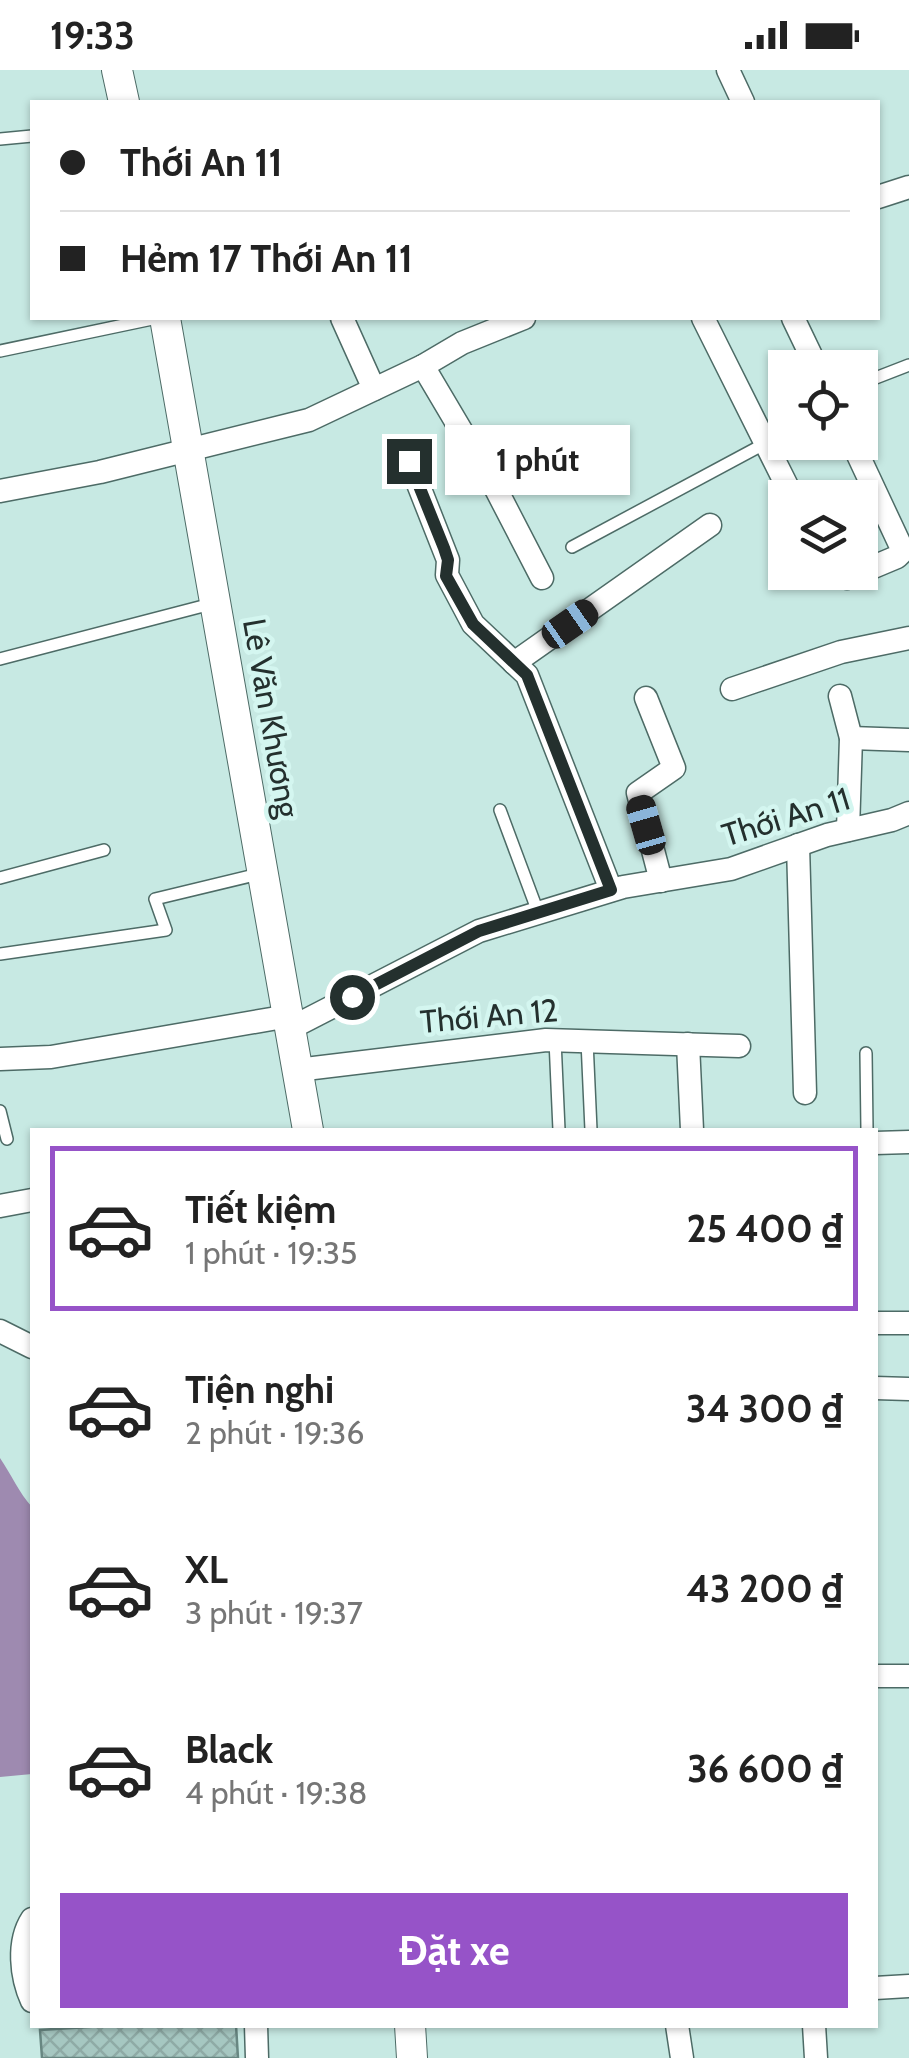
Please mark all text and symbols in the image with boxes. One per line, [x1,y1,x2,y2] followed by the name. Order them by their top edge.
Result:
[50,12,135,59] text: 19:33
[120,139,282,186] text: Thới An 11
[120,235,413,282] text: Hẻm 17 Thới An 11
[768,350,878,590] map controls
[768,350,878,460] button: locate
[444,426,629,496] callout: 1 phút
[387,439,432,484] route end
[496,440,579,479] text: 1 phút
[768,480,878,590] button: layers
[537,595,603,653] car
[235,615,308,822] street label: Lê Văn Khương
[717,779,854,854] street label: Thới An 11
[623,792,669,858] car
[330,975,375,1020] route start
[419,990,559,1041] street label: Thới An 12
[65,1184,155,1274] icon: car
[185,1186,336,1233] text: Tiết kiệm
[686,1205,843,1252] text: 25 400 ₫
[185,1233,357,1272] text: 1 phút · 19:35
[65,1364,155,1454] icon: car
[185,1366,334,1413] text: Tiện nghi
[686,1385,843,1432] text: 34 300 ₫
[185,1413,364,1452] text: 2 phút · 19:36
[65,1544,155,1634] icon: car
[185,1546,228,1593] text: XL
[686,1565,843,1612] text: 43 200 ₫
[185,1593,363,1632] text: 3 phút · 19:37
[65,1724,155,1814] icon: car
[185,1726,273,1773] text: Black
[687,1745,843,1792] text: 36 600 ₫
[185,1773,367,1812] text: 4 phút · 19:38
[60,1893,848,2008] button: Đặt xe

